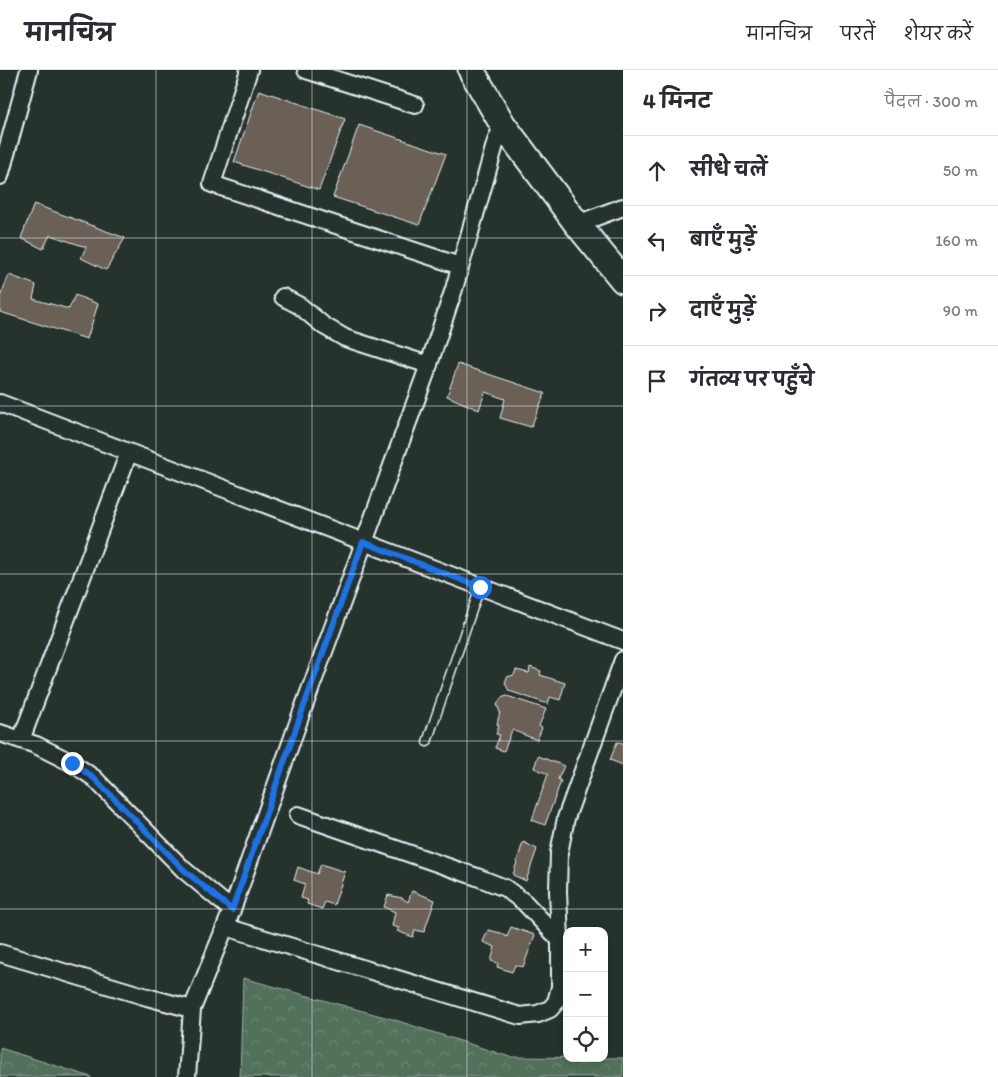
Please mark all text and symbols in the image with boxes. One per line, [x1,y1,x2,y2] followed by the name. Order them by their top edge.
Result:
[25,18,114,47] text: मानचित्र
[746,23,812,45] text: मानचित्र
[840,23,876,45] text: परतें
[904,23,973,45] text: शेयर करें
[643,88,711,113] text: 4 मिनट
[884,92,978,111] text: पैदल · 300 m
[643,157,671,185] icon: ahead
[690,158,767,181] text: सीधे चलें
[943,161,978,180] text: 50 m
[643,227,671,255] icon: left
[690,228,756,251] text: बाएँ मुड़ें
[935,231,978,250] text: 160 m
[643,297,671,325] icon: right
[690,298,756,321] text: दाएँ मुड़ें
[943,301,978,320] text: 90 m
[643,367,671,395] icon: arrive
[690,368,814,391] text: गंतव्य पर पहुँचे
[469,576,492,599] route start
[61,752,84,775] route end
[563,927,608,1062] map controls
[563,927,608,972] button: +
[563,972,608,1017] button: −
[563,1017,608,1062] button: locate

